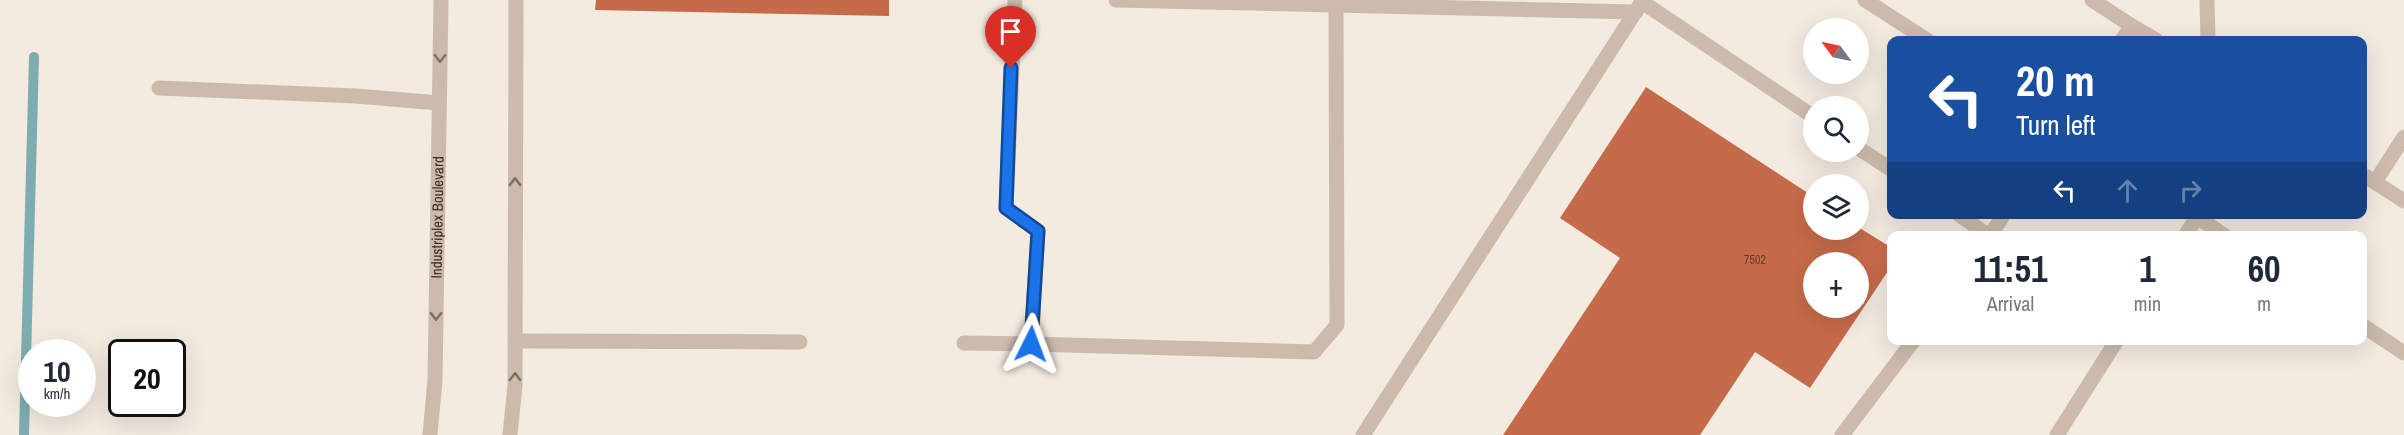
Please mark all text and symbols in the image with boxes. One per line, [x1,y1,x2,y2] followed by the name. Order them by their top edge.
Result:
[985,6,1036,68] pin
[994,15,1027,48] icon: arrive
[1803,18,1869,84] north arrow
[1803,18,1869,318] map controls
[2016,53,2095,109] text: 20 m
[434,54,446,63] one-way arrow
[1917,60,1995,138] icon: left
[1803,96,1869,162] button: search
[2016,107,2095,143] text: Turn left
[426,156,449,279] street label: Industriplex Boulevard
[1803,174,1869,240] button: layers
[2048,174,2081,207] icon: left
[2111,174,2144,207] icon: ahead
[2174,174,2207,207] icon: right
[509,177,521,186] one-way arrow
[1973,245,2047,293] text: 11:51
[2139,245,2156,293] text: 1
[2248,245,2281,293] text: 60
[1744,252,1766,268] house number: 7502
[1803,252,1869,318] button: +
[1987,290,2034,317] text: Arrival
[2134,290,2161,317] text: min
[2257,290,2271,317] text: m
[430,312,442,321] one-way arrow
[999,312,1063,376] position arrow
[108,339,186,417] speed limit sign: 20
[43,351,71,391] text: 10
[508,372,521,381] one-way arrow
[44,383,70,404] text: km/h

